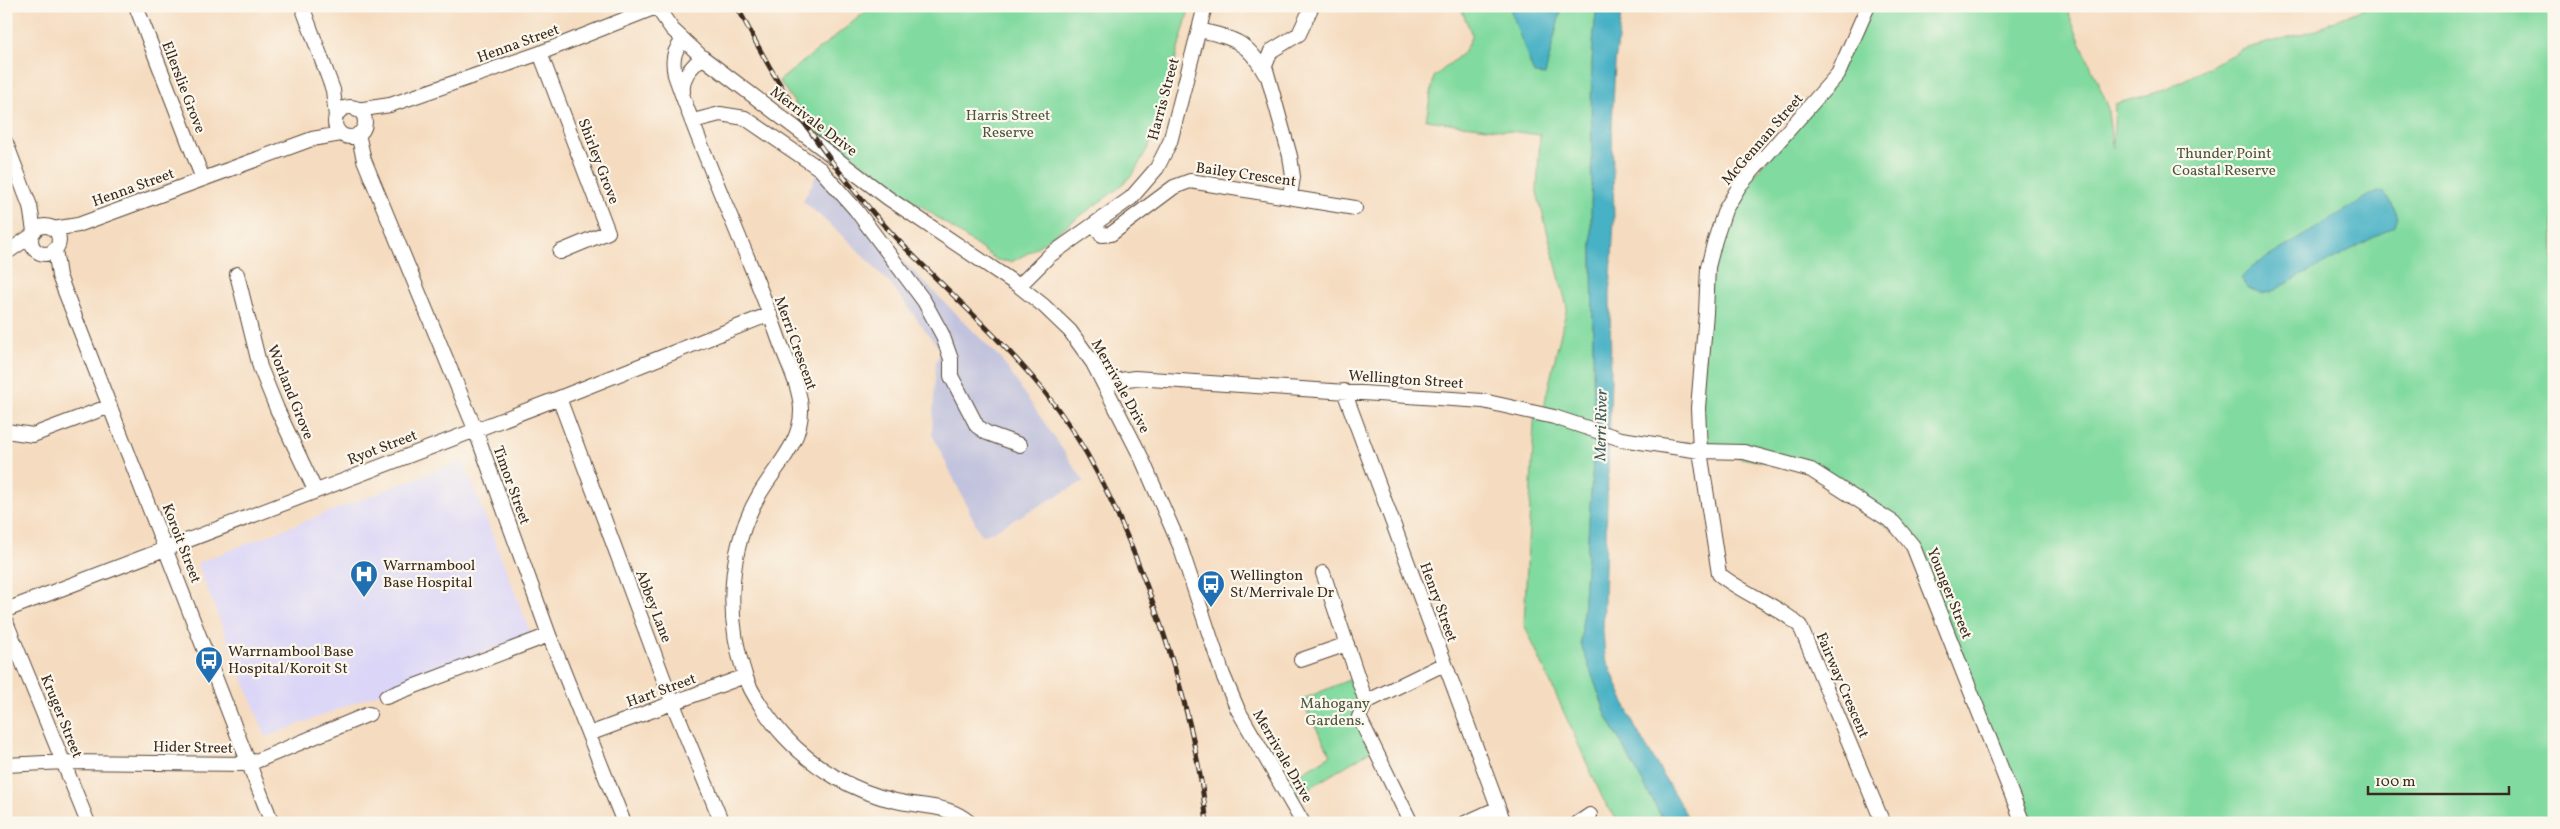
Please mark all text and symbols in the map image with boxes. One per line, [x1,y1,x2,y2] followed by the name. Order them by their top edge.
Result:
[474,20,563,69] street label: Henna Street
[155,39,210,137] street label: Ellerslie Grove
[1143,56,1186,143] street label: Harris Street
[765,82,861,162] street label: Merrivale Drive
[1717,90,1809,190] street label: McGennan Street
[966,106,1050,144] park label: Harris Street Reserve
[572,116,624,207] street label: Shirley Grove
[2172,144,2276,182] park label: Thunder Point Coastal Reserve
[1194,158,1297,193] street label: Bailey Crescent
[89,164,178,213] street label: Henna Street
[768,294,821,393] street label: Merri Crescent
[1085,336,1154,438] street label: Merrivale Drive
[261,342,318,443] street label: Worland Grove
[1348,366,1464,395] street label: Wellington Street
[1590,388,1614,462] water label: Merri River
[345,425,420,471] street label: Ryot Street
[487,443,535,528] street label: Timor Street
[156,501,205,586] street label: Koroit Street
[1921,545,1976,642] street label: Younger Street
[383,556,475,594] place label: Warrnambool Base Hospital
[349,559,379,598] hospital icon: Warrnambool Base Hospital
[1413,560,1462,645] street label: Henry Street
[1230,566,1334,604] place label: Wellington St/Merrivale Dr
[629,567,676,646] street label: Abbey Lane
[1196,569,1226,608] bus stop icon: Wellington St/Merrivale Dr
[1810,630,1873,742] street label: Fairway Crescent
[228,642,354,680] place label: Warrnambool Base Hospital/Koroit St
[194,645,224,684] bus stop icon: Warrnambool Base Hospital/Koroit St
[624,669,699,714] street label: Hart Street
[34,672,87,761] street label: Kruger Street
[1300,694,1370,732] park label: Mahogany Gardens.
[1246,706,1317,807] street label: Merrivale Drive
[153,737,233,760] street label: Hider Street
[2368,764,2509,796] scale bar
[2375,772,2415,793] text: 100 m

